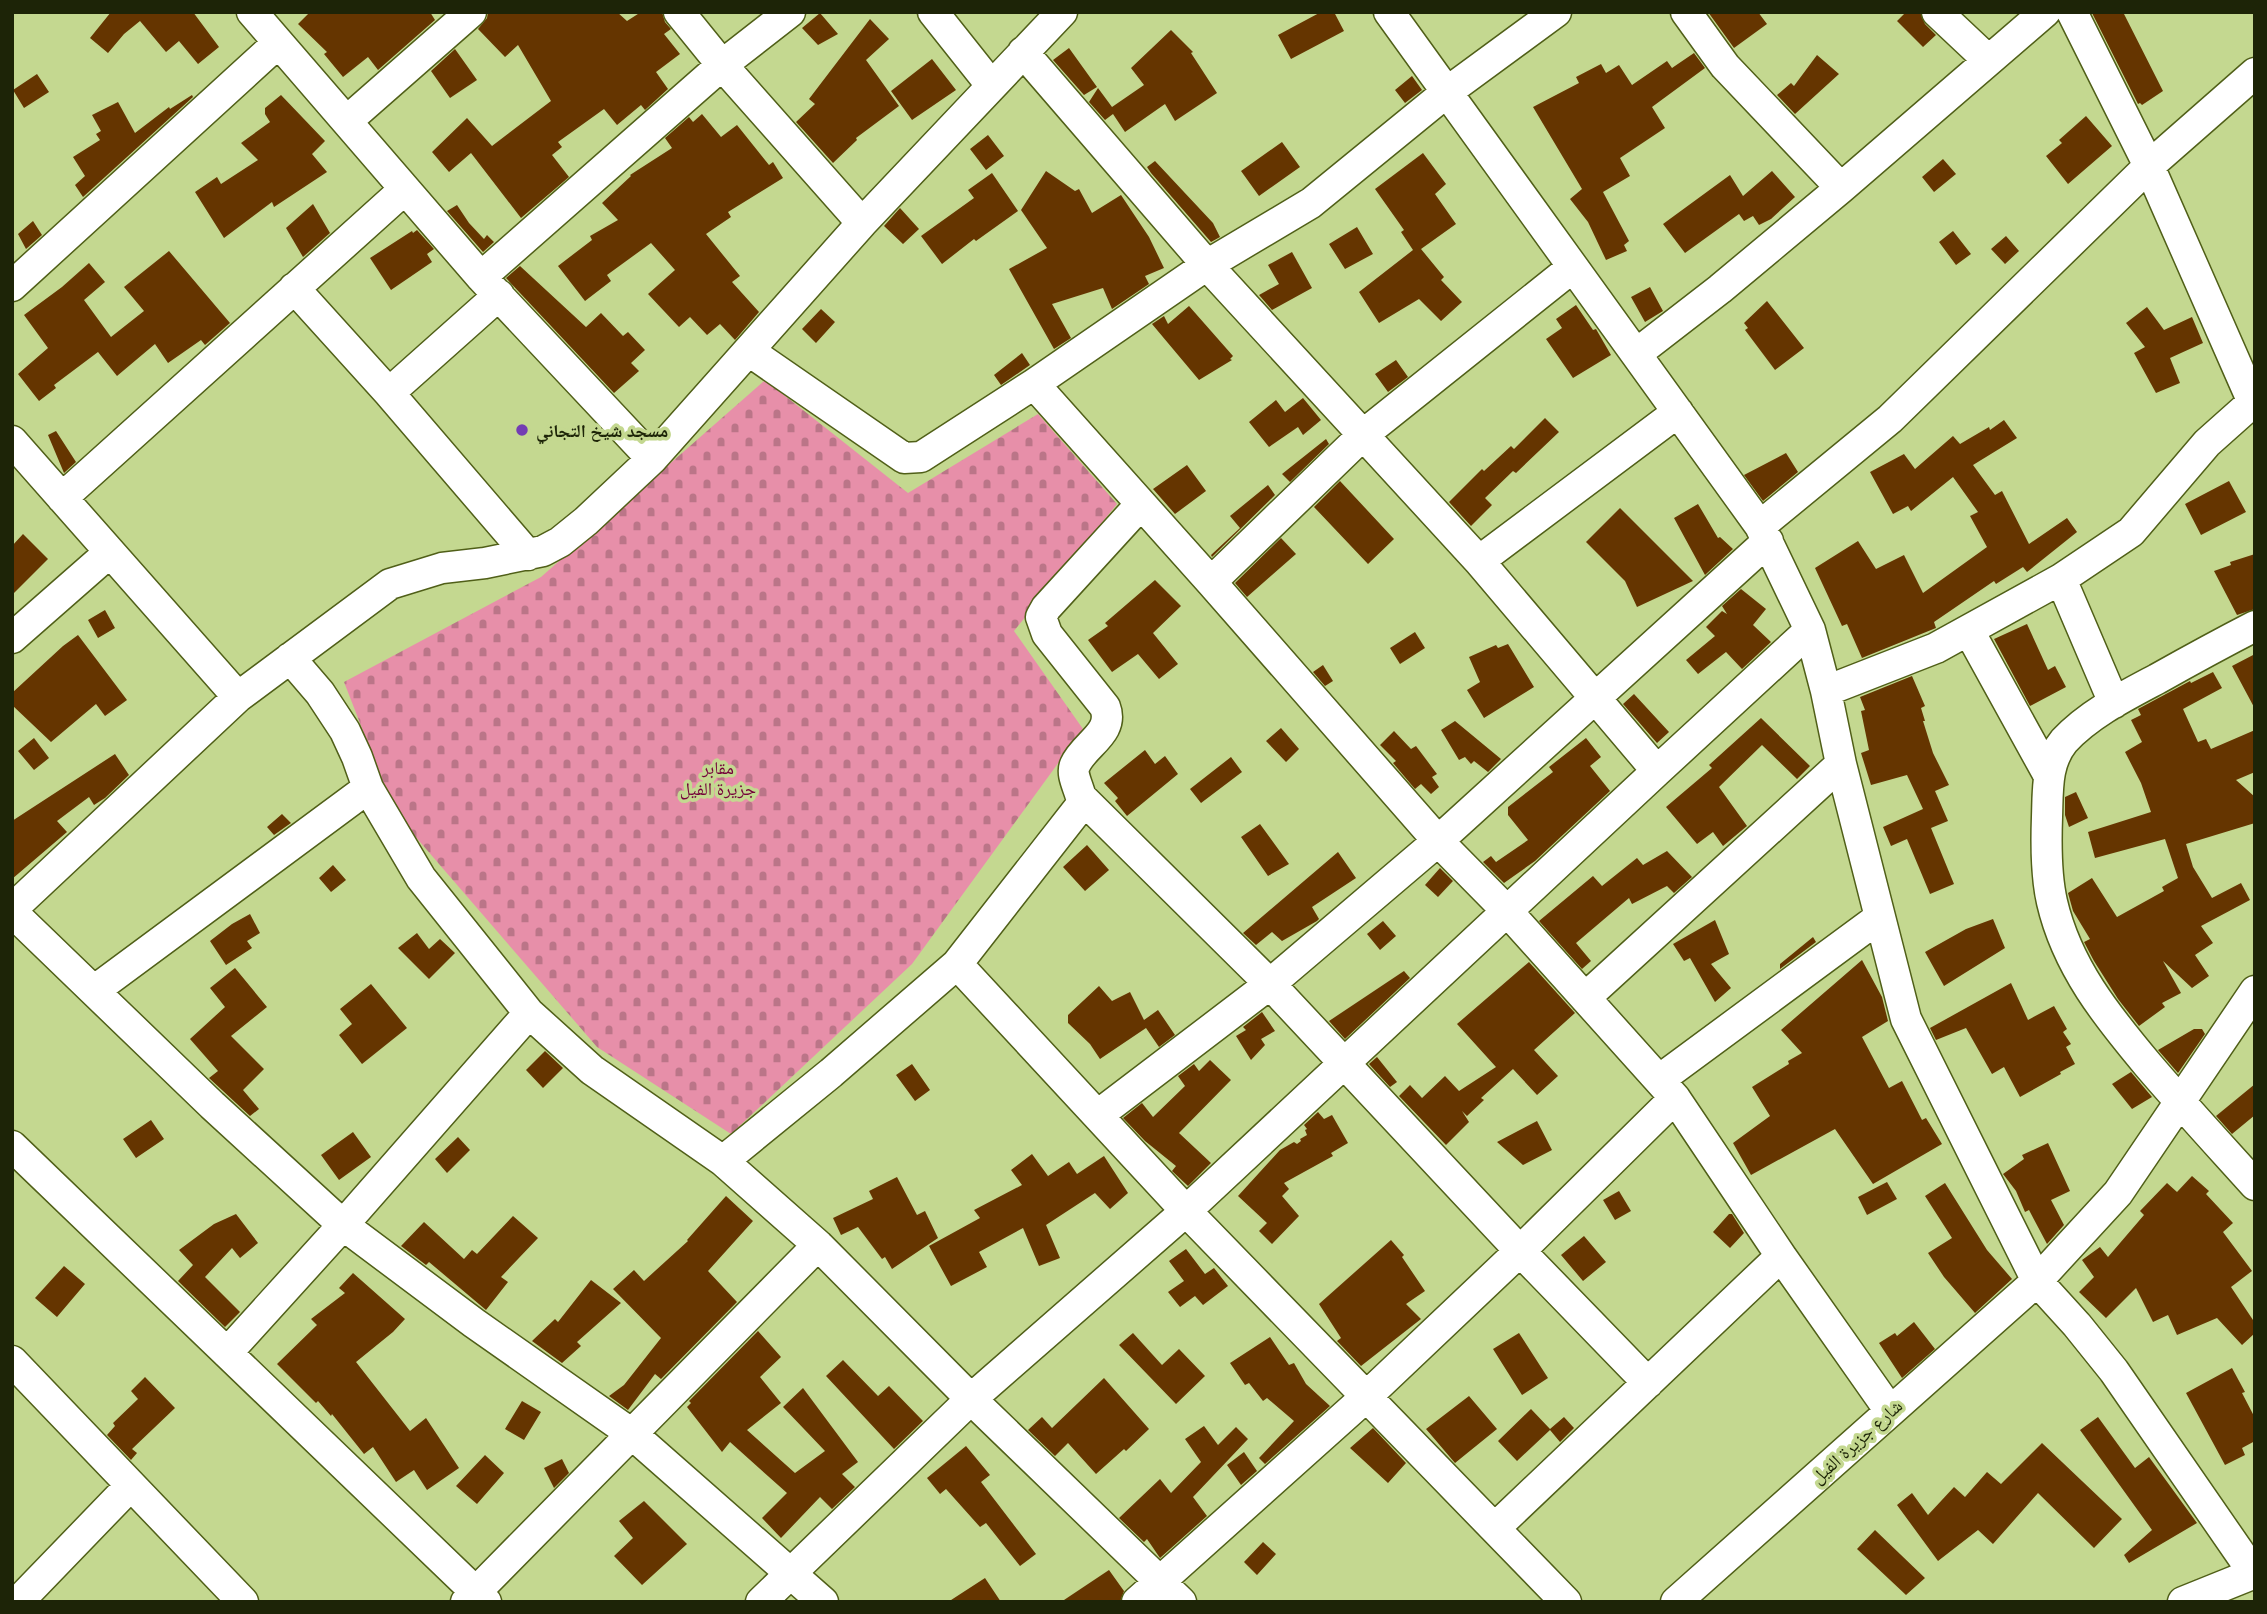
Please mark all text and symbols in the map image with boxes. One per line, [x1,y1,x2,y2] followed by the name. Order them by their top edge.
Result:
[536,419,668,445] place label: مسجد شيخ التجاني
[514,422,530,438] marker: مسجد شيخ التجاني
[680,756,756,800] park label: مقابر جزيرة الفيل
[1806,1394,1907,1488] street label: شارع جزيرة الفيل

